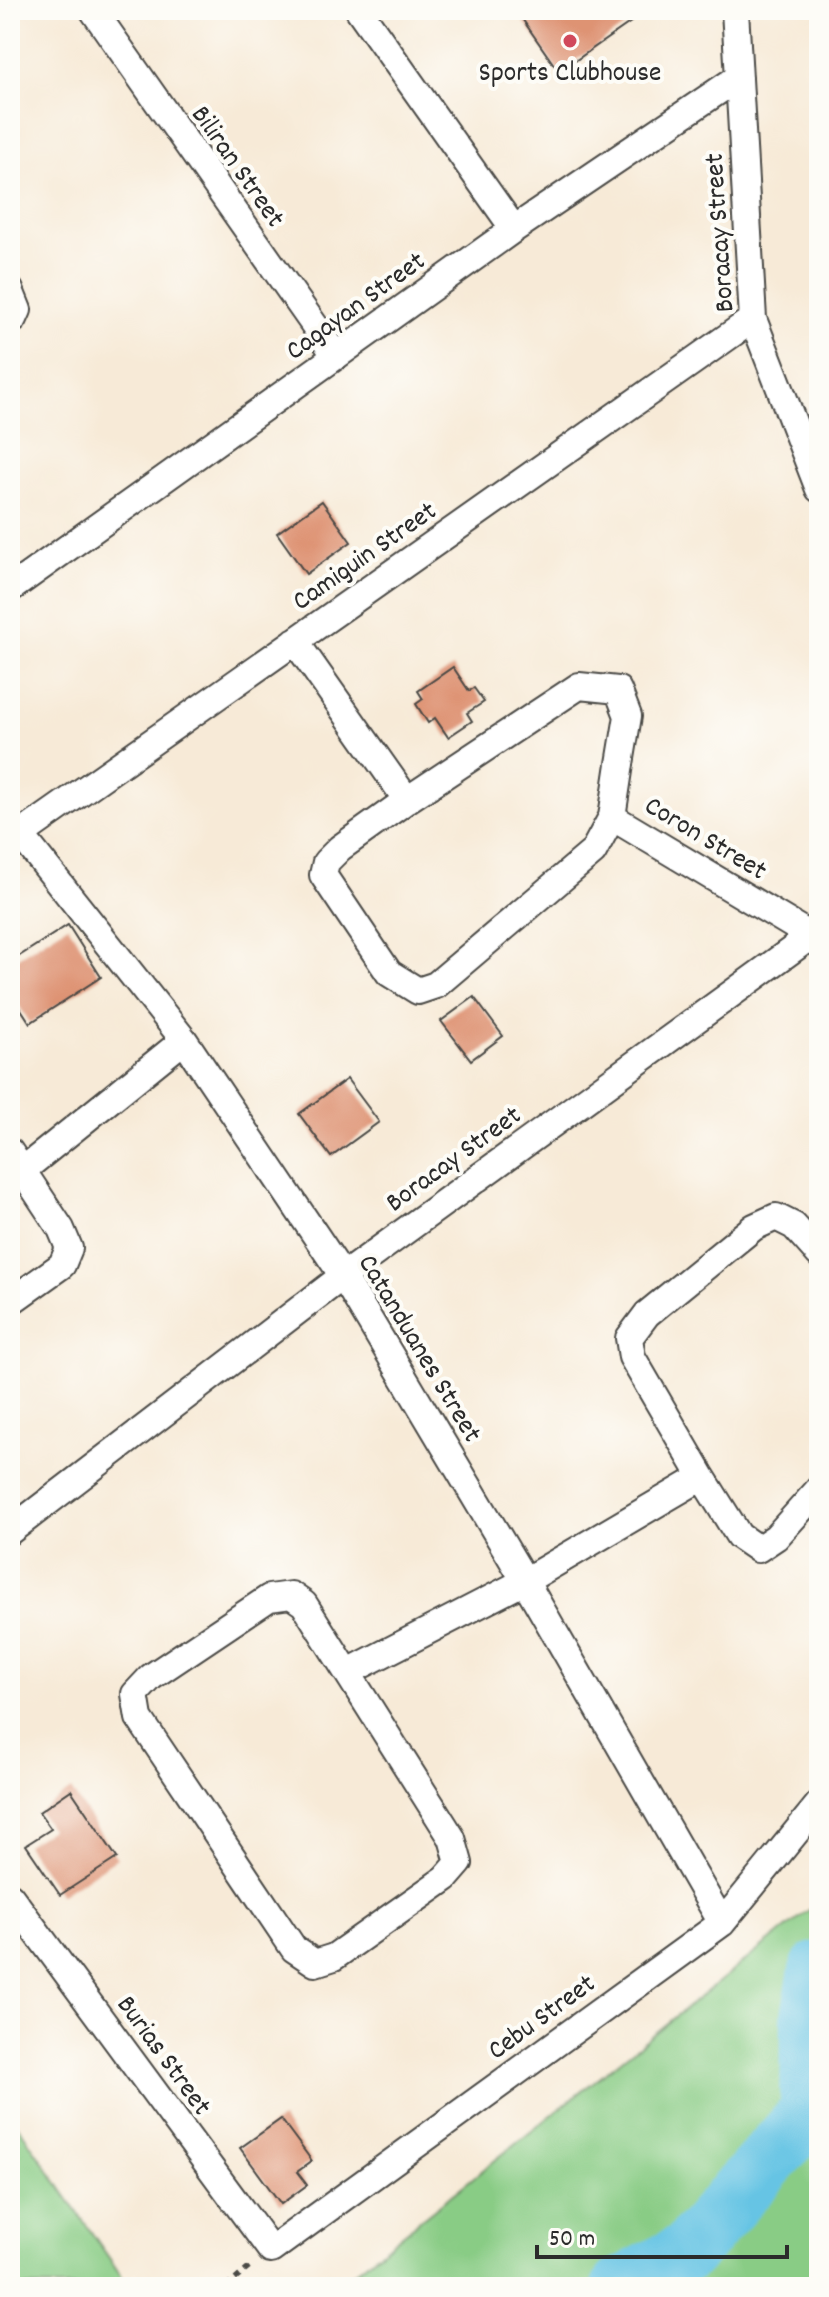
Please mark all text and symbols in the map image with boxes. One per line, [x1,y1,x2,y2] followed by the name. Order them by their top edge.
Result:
[561,32,579,50] marker: Sports Clubhouse
[479,55,661,95] place label: Sports Clubhouse
[179,99,293,237] street label: Biliran Street
[696,152,748,314] street label: Boracay Street
[279,244,435,372] street label: Cagayan Street
[286,493,446,623] street label: Camiguin Street
[636,788,773,893] street label: Coron Street
[379,1098,531,1224] street label: Boracay Street
[346,1248,490,1451] street label: Catanduanes Street
[481,1966,605,2072] street label: Cebu Street
[105,1988,219,2125] street label: Burias Street
[537,2209,787,2259] scale bar
[549,2223,595,2257] text: 50 m

